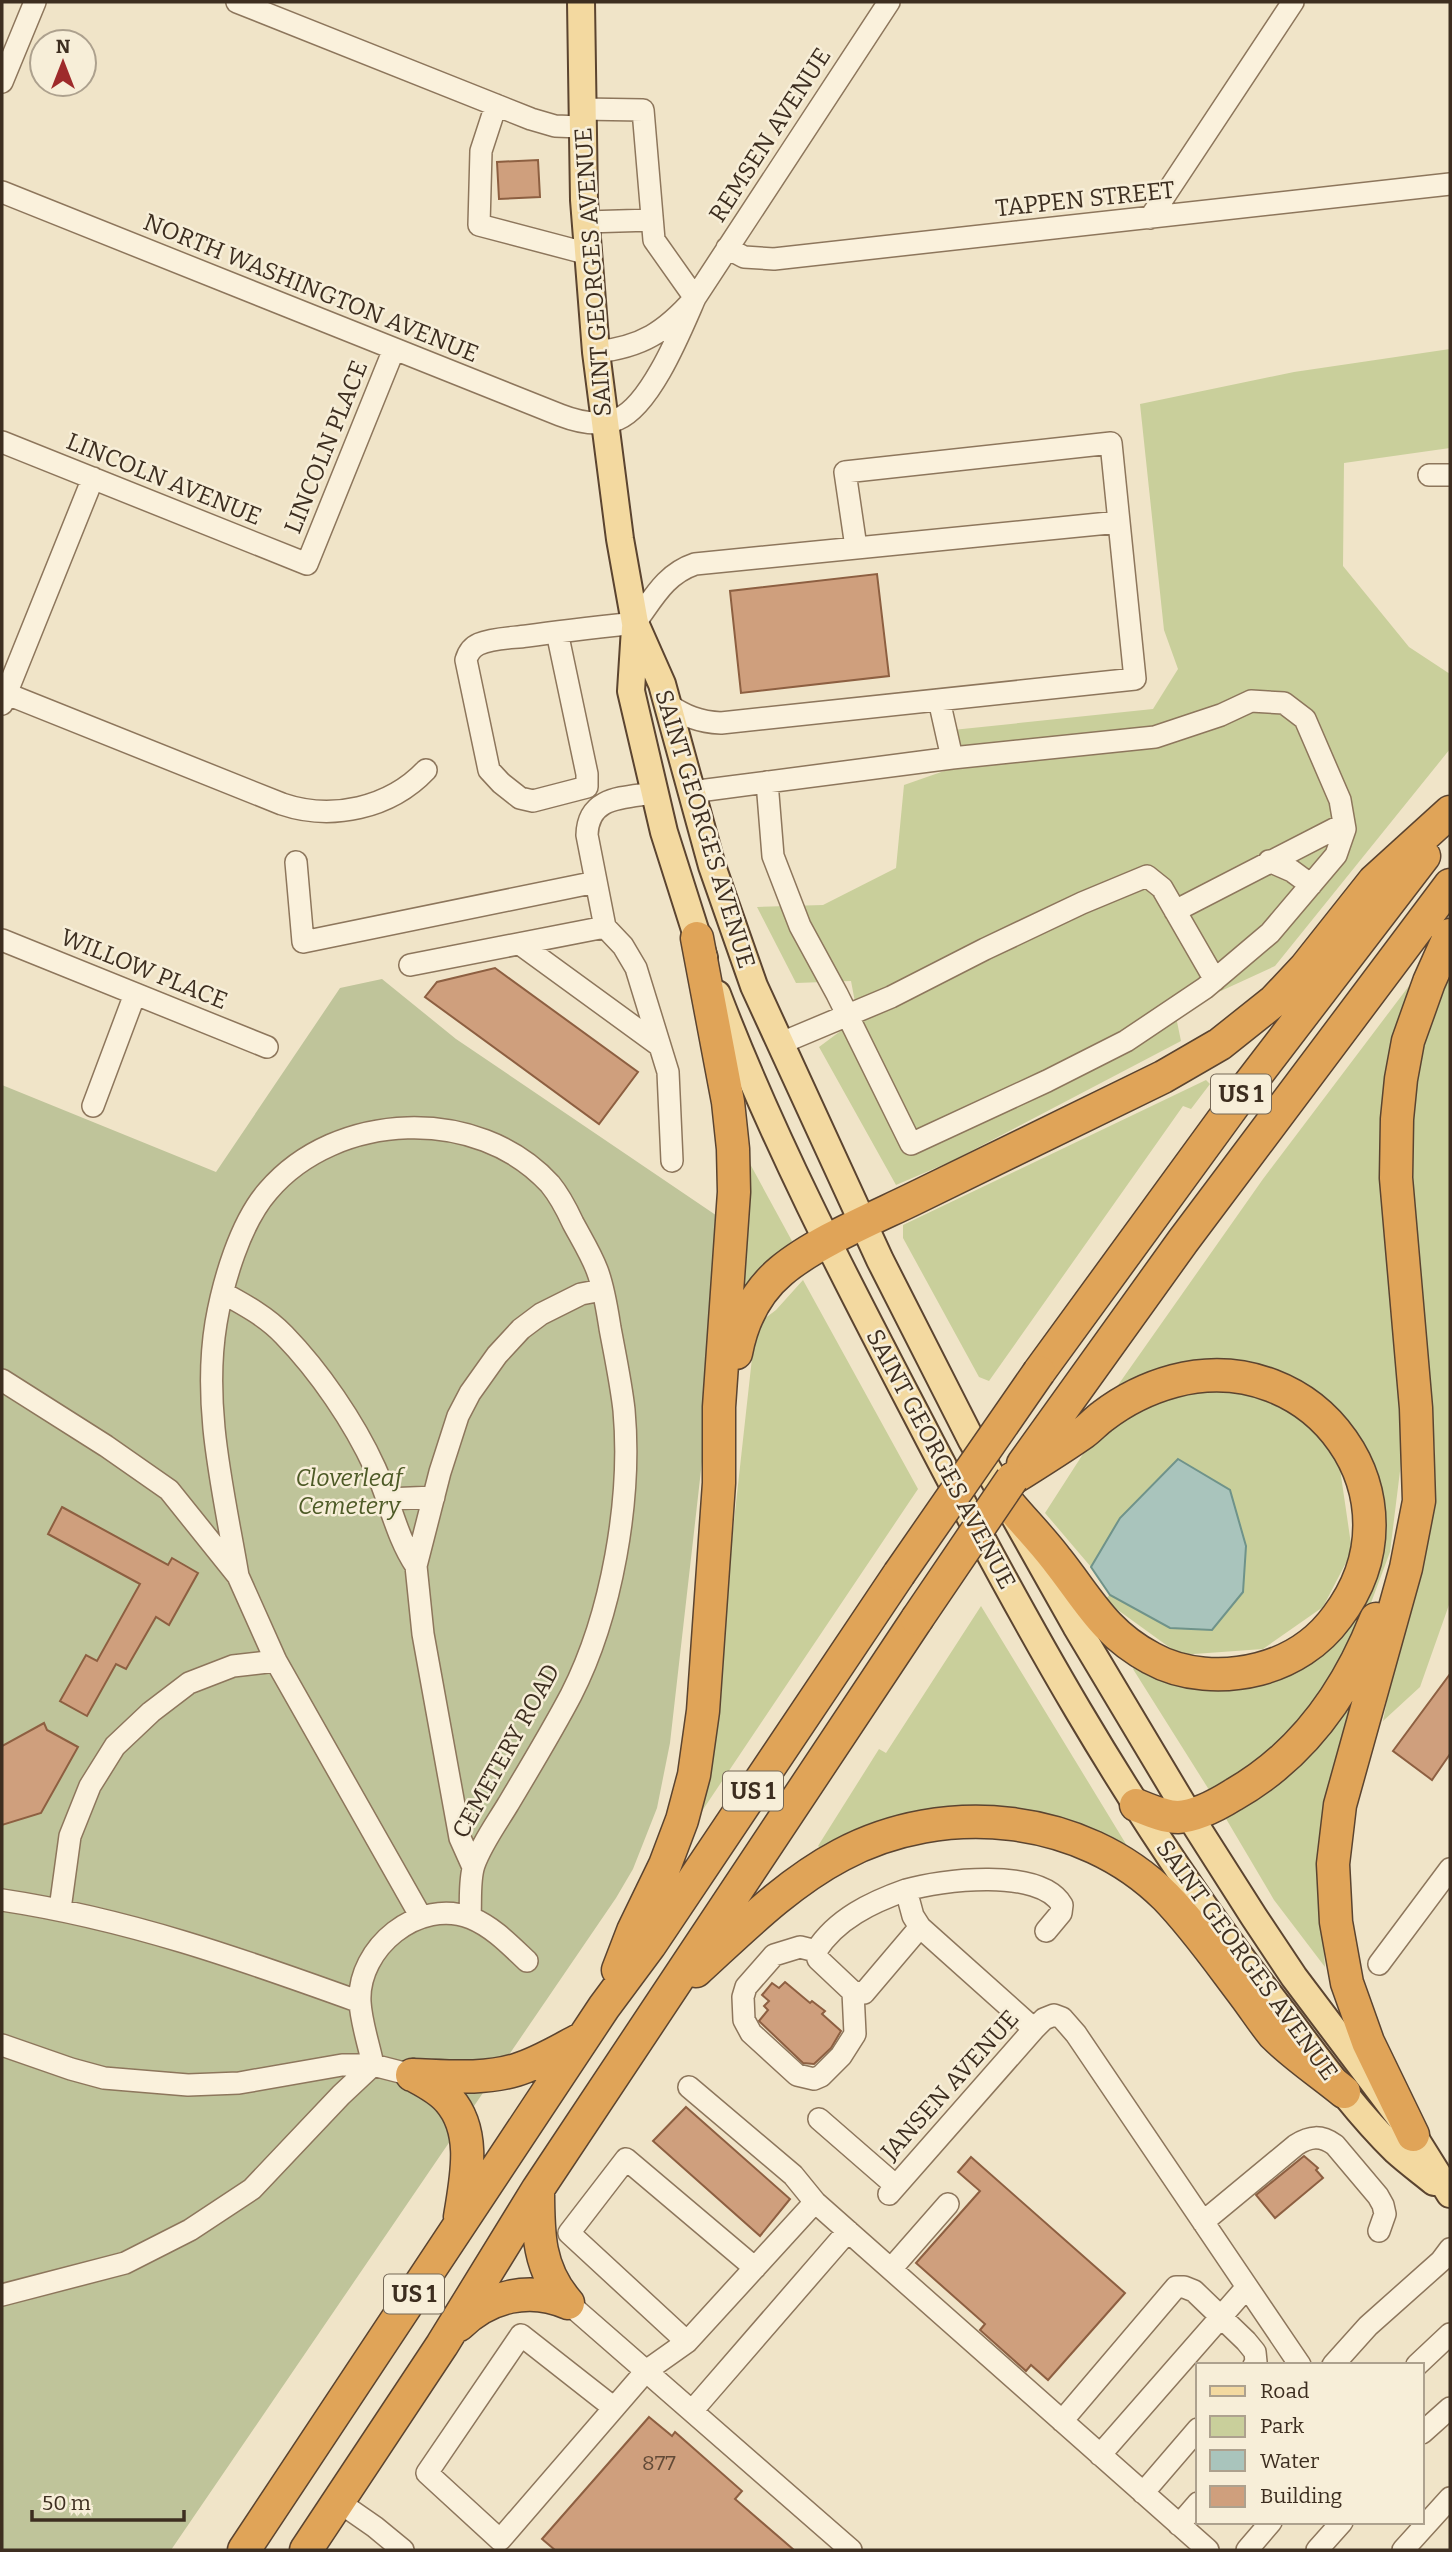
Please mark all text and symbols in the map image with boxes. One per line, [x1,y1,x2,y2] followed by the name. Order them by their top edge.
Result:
[28,28,98,98] north arrow
[56,35,71,58] text: N
[703,43,837,227] street label: REMSEN AVENUE
[569,126,617,418] street label: SAINT GEORGES AVENUE
[994,176,1176,222] street label: TAPPEN STREET
[139,208,483,368] street label: NORTH WASHINGTON AVENUE
[279,356,373,538] street label: LINCOLN PLACE
[62,427,266,531] street label: LINCOLN AVENUE
[649,686,761,972] street label: SAINT GEORGES AVENUE
[56,923,232,1015] street label: WILLOW PLACE
[1211,1074,1271,1114] road number: US 1
[861,1324,1021,1594] street label: SAINT GEORGES AVENUE
[295,1464,406,1520] park label: Cloverleaf Cemetery
[447,1659,565,1843] street label: CEMETERY ROAD
[723,1772,783,1811] road number: US 1
[1150,1834,1344,2086] street label: SAINT GEORGES AVENUE
[875,2004,1024,2166] street label: JANSEN AVENUE
[384,2274,444,2314] road number: US 1
[1196,2363,1424,2524] legend
[1260,2378,1309,2404] text: Road
[1260,2413,1304,2439] text: Park
[1260,2448,1319,2474] text: Water
[642,2450,676,2476] house number: 877
[32,2478,184,2522] scale bar
[1260,2483,1343,2509] text: Building
[42,2490,91,2516] text: 50 m

